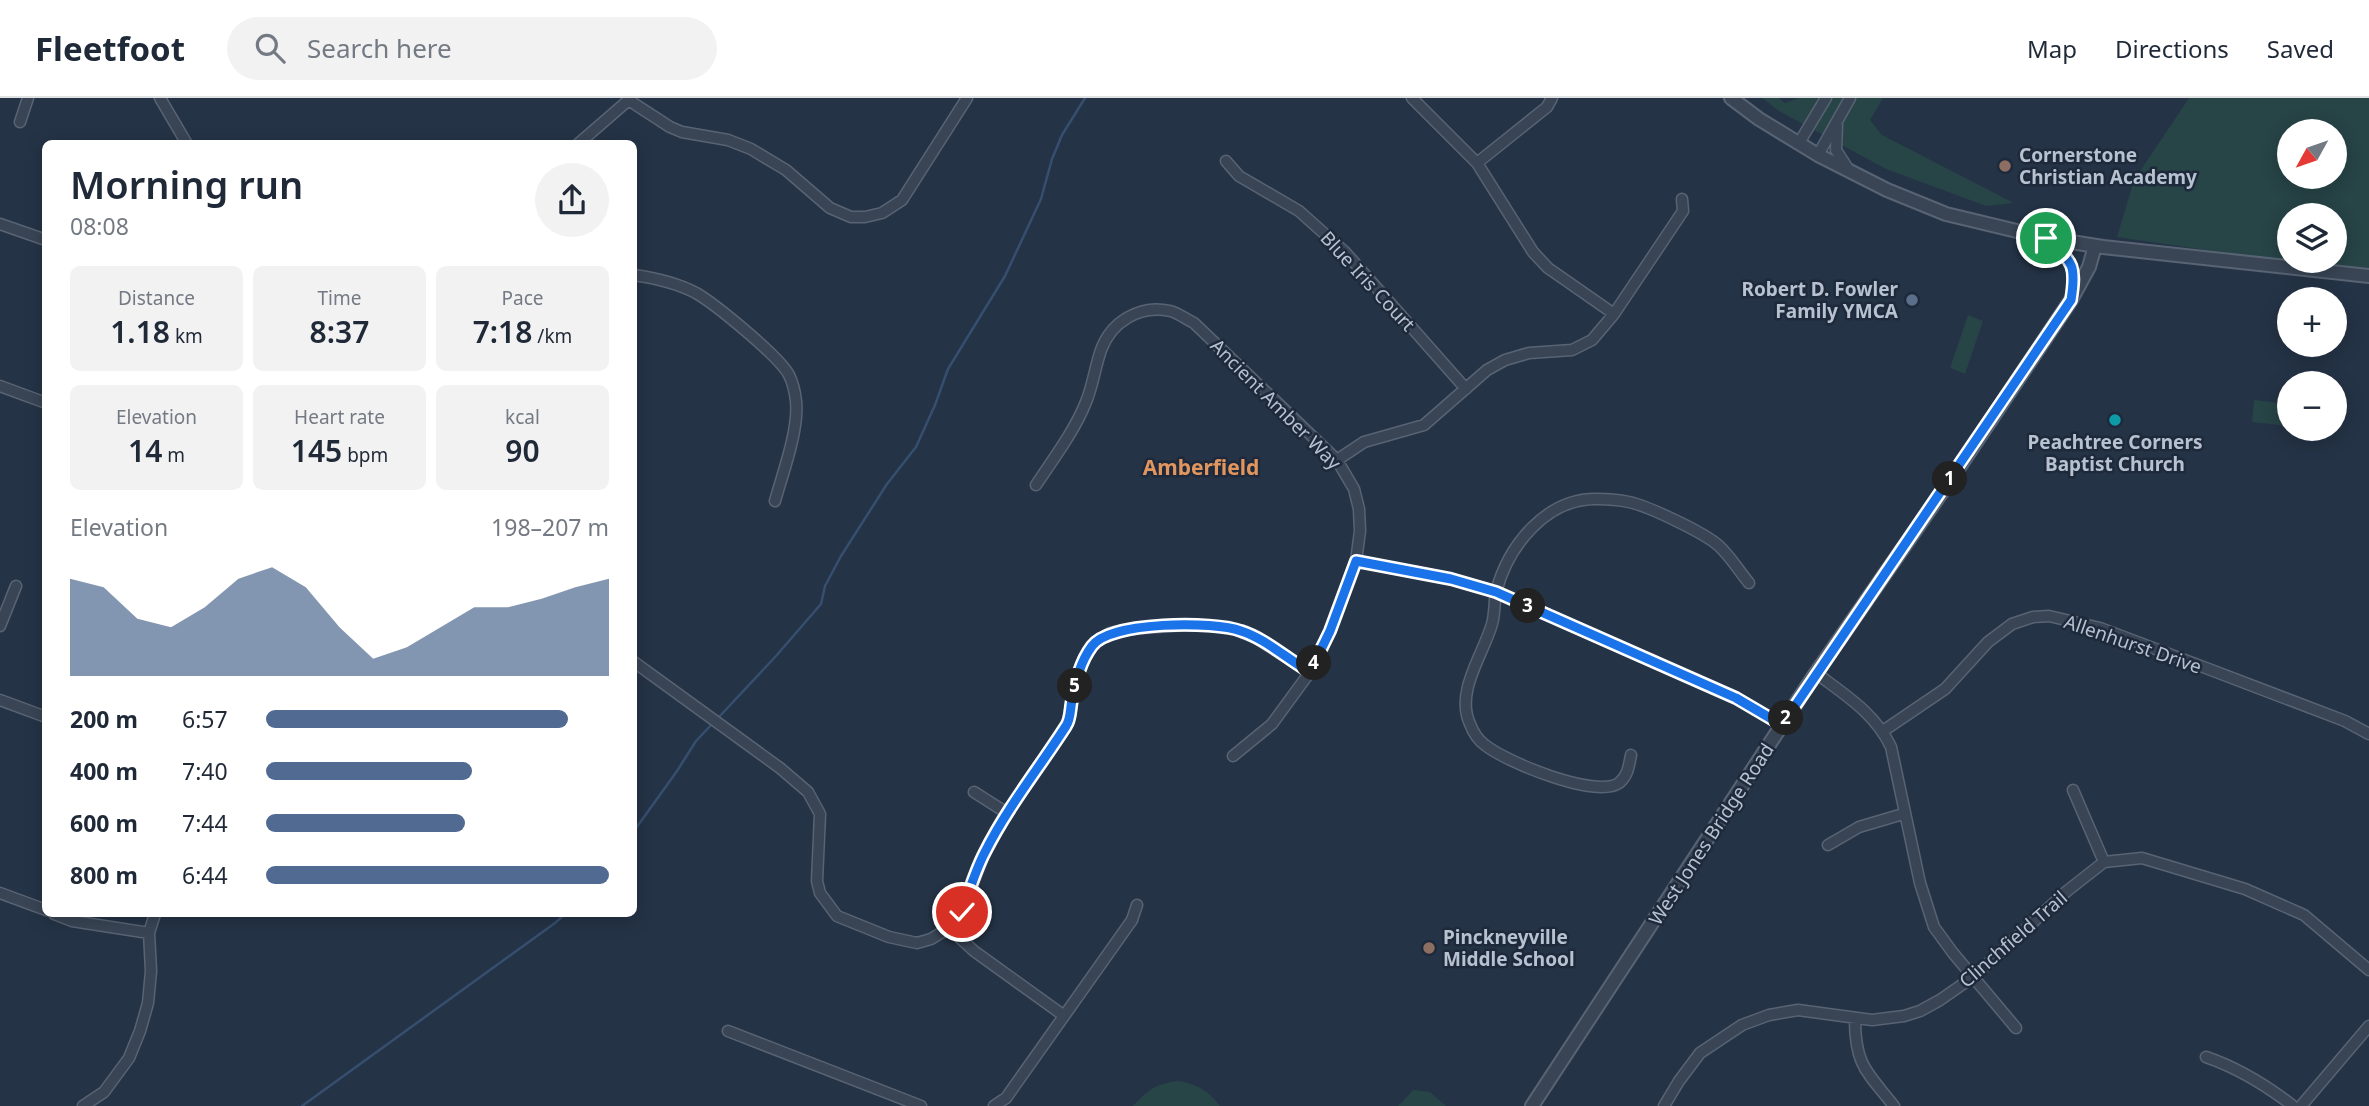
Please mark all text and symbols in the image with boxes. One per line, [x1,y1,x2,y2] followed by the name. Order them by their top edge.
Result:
[227,17,717,80] search box
[35,26,185,71] text: Fleetfoot
[251,29,289,67] icon: search
[307,30,452,66] text: Search here
[2027,32,2077,65] text: Map
[2115,32,2229,65] text: Directions
[2267,32,2334,65] text: Saved
[2277,119,2347,189] north arrow
[2277,119,2347,441] map controls
[2019,142,2197,190] place label: Cornerstone Christian Academy
[70,158,303,210] text: Morning run
[1997,158,2013,174] marker: Cornerstone Christian Academy
[535,163,609,237] button: share
[2277,203,2347,273] button: layers
[2016,208,2076,268] pin
[70,210,129,242] text: 08:08
[2027,219,2065,257] icon: arrive
[1315,225,1421,337] street label: Blue Iris Court
[1742,276,1899,324] place label: Robert D. Fowler Family YMCA
[118,285,195,311] text: Distance
[318,285,361,311] text: Time
[502,285,544,311] text: Pace
[2277,287,2347,357] button: +
[1904,292,1920,308] marker: Robert D. Fowler Family YMCA
[110,311,170,352] text: 1.18
[310,311,369,352] text: 8:37
[473,311,532,352] text: 7:18
[170,323,203,349] text: km
[532,323,572,349] text: /km
[1205,333,1347,475] street label: Ancient Amber Way
[2277,371,2347,441] button: −
[116,404,197,430] text: Elevation
[294,404,385,430] text: Heart rate
[505,404,540,430] text: kcal
[2107,412,2123,428] marker: Peachtree Corners Baptist Church
[2028,429,2202,477] place label: Peachtree Corners Baptist Church
[128,430,162,471] text: 14
[291,430,342,471] text: 145
[505,430,540,471] text: 90
[162,442,185,468] text: m
[342,442,388,468] text: bpm
[1143,453,1259,481] district label: Amberfield
[1932,462,1968,496] pin: 1
[1944,465,1955,491] text: 1
[70,511,168,543] text: Elevation
[491,511,609,543] text: 198–207 m
[1510,588,1546,624] pin: 3
[1522,592,1533,618] text: 3
[2061,608,2205,680] street label: Allenhurst Drive
[1296,646,1332,680] pin: 4
[1308,649,1319,675] text: 4
[1058,668,1092,704] pin: 5
[1069,672,1080,698] text: 5
[1768,700,1803,736] pin: 2
[70,703,138,735] text: 200 m
[182,703,228,735] text: 6:57
[1780,704,1791,730] text: 2
[1642,738,1780,930] street label: West Jones Bridge Road
[70,755,138,787] text: 400 m
[182,755,228,787] text: 7:40
[70,807,138,839] text: 600 m
[182,807,228,839] text: 7:44
[70,859,138,891] text: 800 m
[182,859,228,891] text: 6:44
[932,882,992,942] pin
[1953,885,2073,993] street label: Clinchfield Trail
[943,893,981,931] icon: check
[1443,924,1575,972] place label: Pinckneyville Middle School
[1421,940,1437,956] marker: Pinckneyville Middle School

